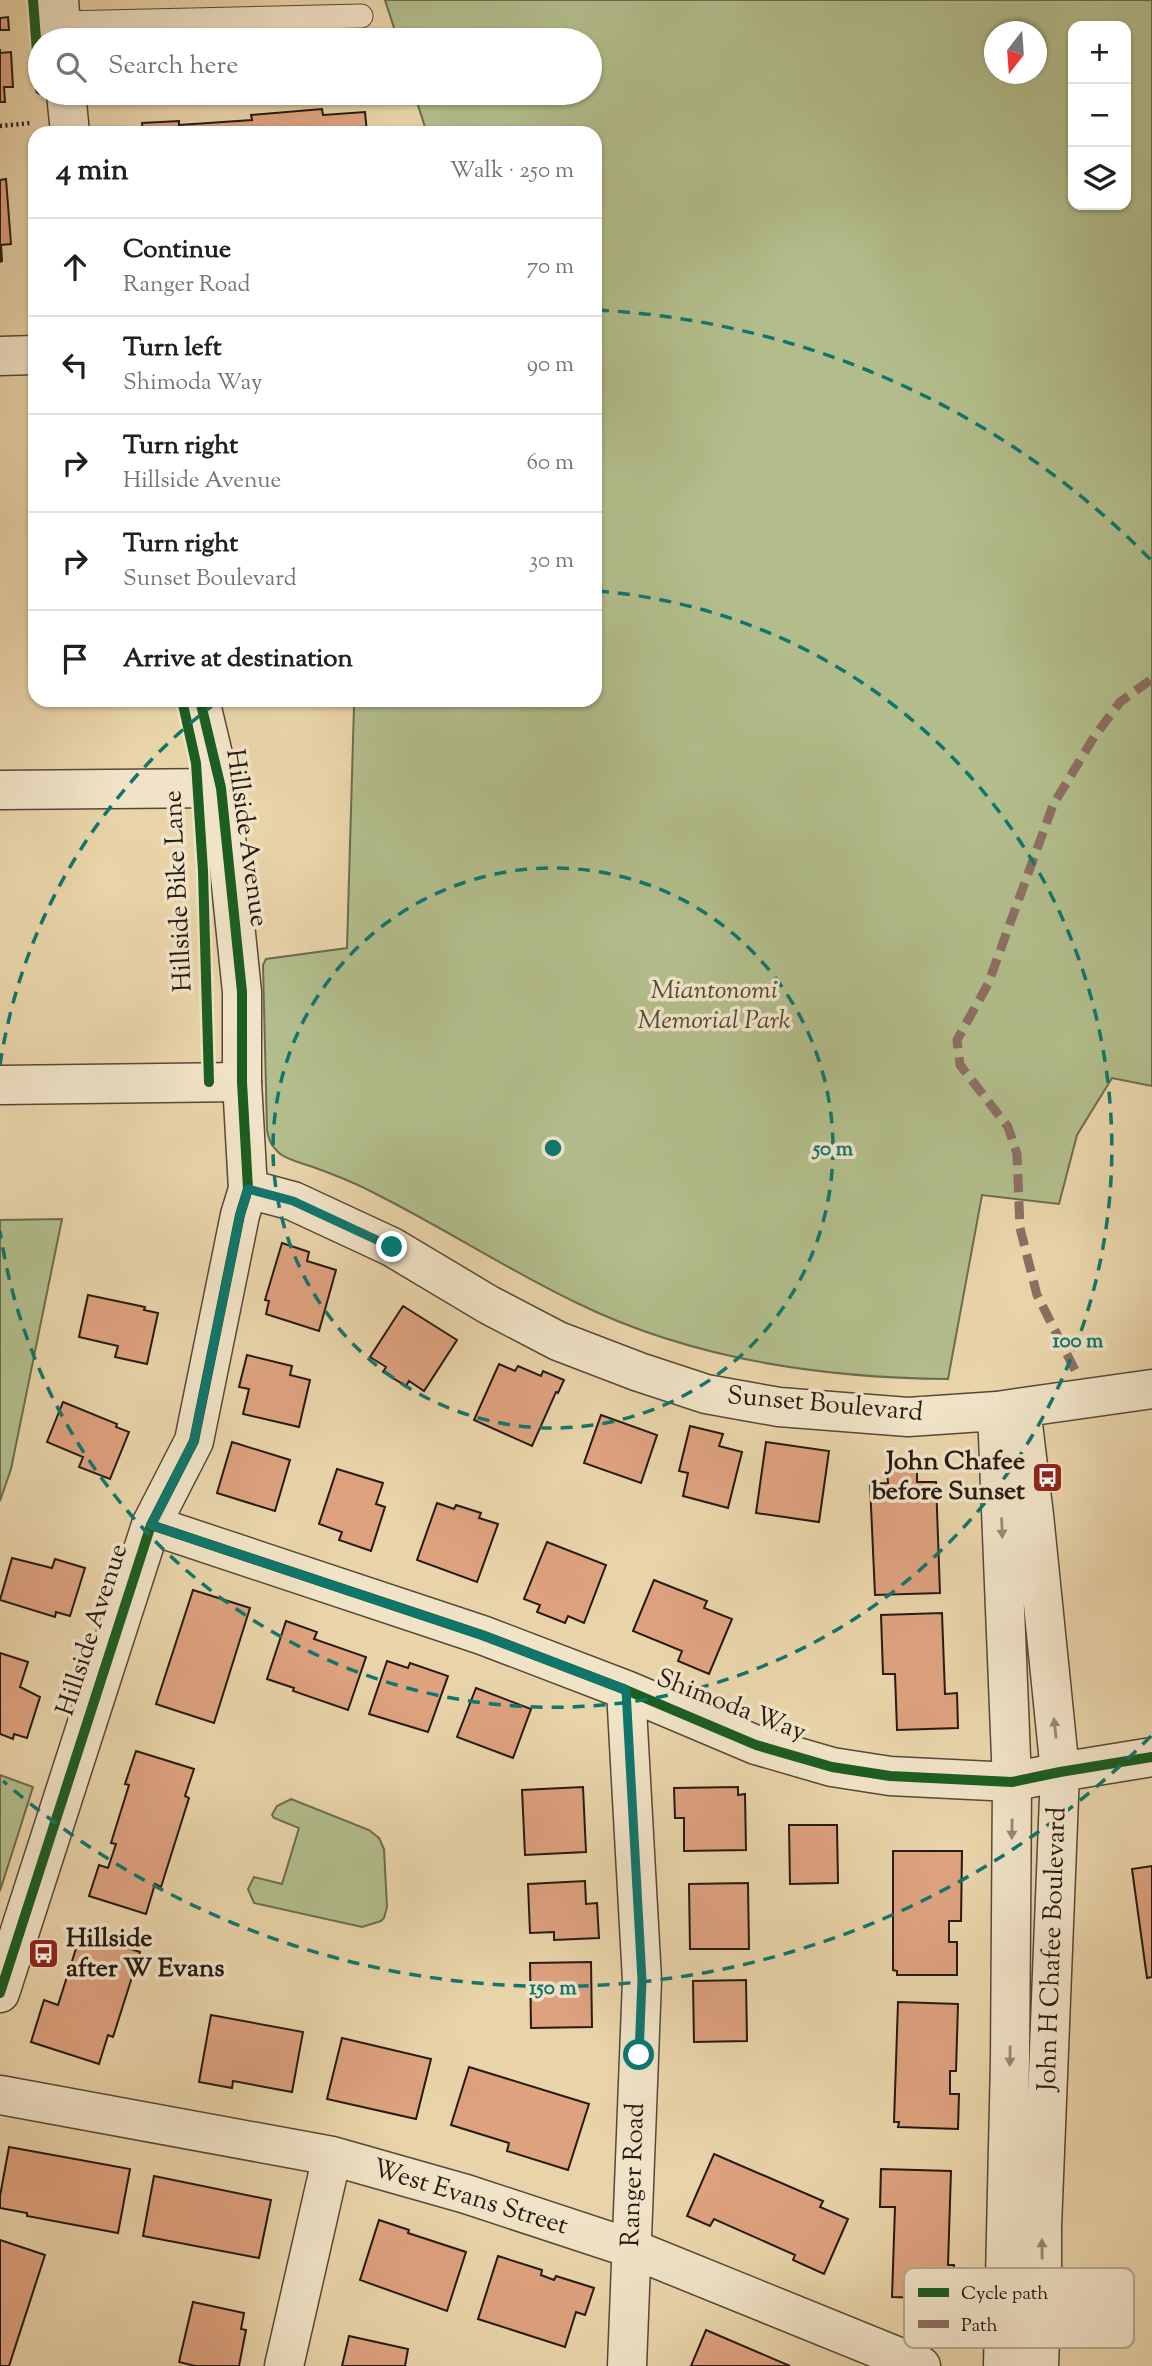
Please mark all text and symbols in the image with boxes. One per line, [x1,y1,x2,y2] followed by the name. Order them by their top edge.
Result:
[984,21,1047,84] north arrow
[1068,21,1131,210] map controls
[1068,21,1131,84] button: +
[28,28,602,105] search box
[52,48,90,86] icon: search
[108,48,238,85] text: Search here
[1068,84,1131,147] button: −
[1068,147,1131,210] button: layers
[56,150,129,193] text: 4 min
[450,155,574,188] text: Walk · 250 m
[123,232,231,269] text: Continue
[56,248,94,286] icon: ahead
[527,251,574,284] text: 70 m
[123,269,251,302] text: Ranger Road
[123,330,222,367] text: Turn left
[56,346,94,384] icon: left
[527,349,574,382] text: 90 m
[123,367,263,400] text: Shimoda Way
[123,428,238,465] text: Turn right
[56,444,94,482] icon: right
[526,447,574,480] text: 60 m
[123,465,281,498] text: Hillside Avenue
[123,526,238,563] text: Turn right
[56,542,94,580] icon: right
[529,545,574,578] text: 30 m
[123,563,297,596] text: Sunset Boulevard
[56,640,94,678] icon: arrive
[123,641,353,678] text: Arrive at destination
[215,747,277,929] street label: Hillside Avenue
[155,789,203,993] street label: Hillside Bike Lane
[638,973,791,1040] park label: Miantonomi Memorial Park
[811,1135,854,1165] text: 50 m
[541,1136,565,1160] centre of rings
[376,1231,407,1262] route end
[1053,1327,1104,1357] text: 100 m
[726,1378,925,1432] street label: Sunset Boulevard
[871,1444,1025,1511] place label: John Chafee before Sunset
[1031,1460,1065,1494] bus stop icon: John Chafee before Sunset
[996,1517,1007,1539] one-way arrow
[48,1539,138,1721] street label: Hillside Avenue
[651,1660,811,1752] street label: Shimoda Way
[1050,1717,1061,1739] one-way arrow
[1029,1806,1076,2094] street label: John H Chafee Boulevard
[1006,1818,1018,1840] one-way arrow
[66,1921,225,1988] place label: Hillside after W Evans
[26,1937,60,1971] bus stop icon: Hillside after W Evans
[529,1974,577,2004] text: 150 m
[623,2039,654,2070] route start
[1004,2045,1015,2067] one-way arrow
[613,2102,655,2248] street label: Ranger Road
[368,2151,572,2245] street label: West Evans Street
[1036,2238,1048,2260] one-way arrow
[904,2268,1134,2348] legend
[961,2281,1048,2308] text: Cycle path
[961,2313,998,2340] text: Path

